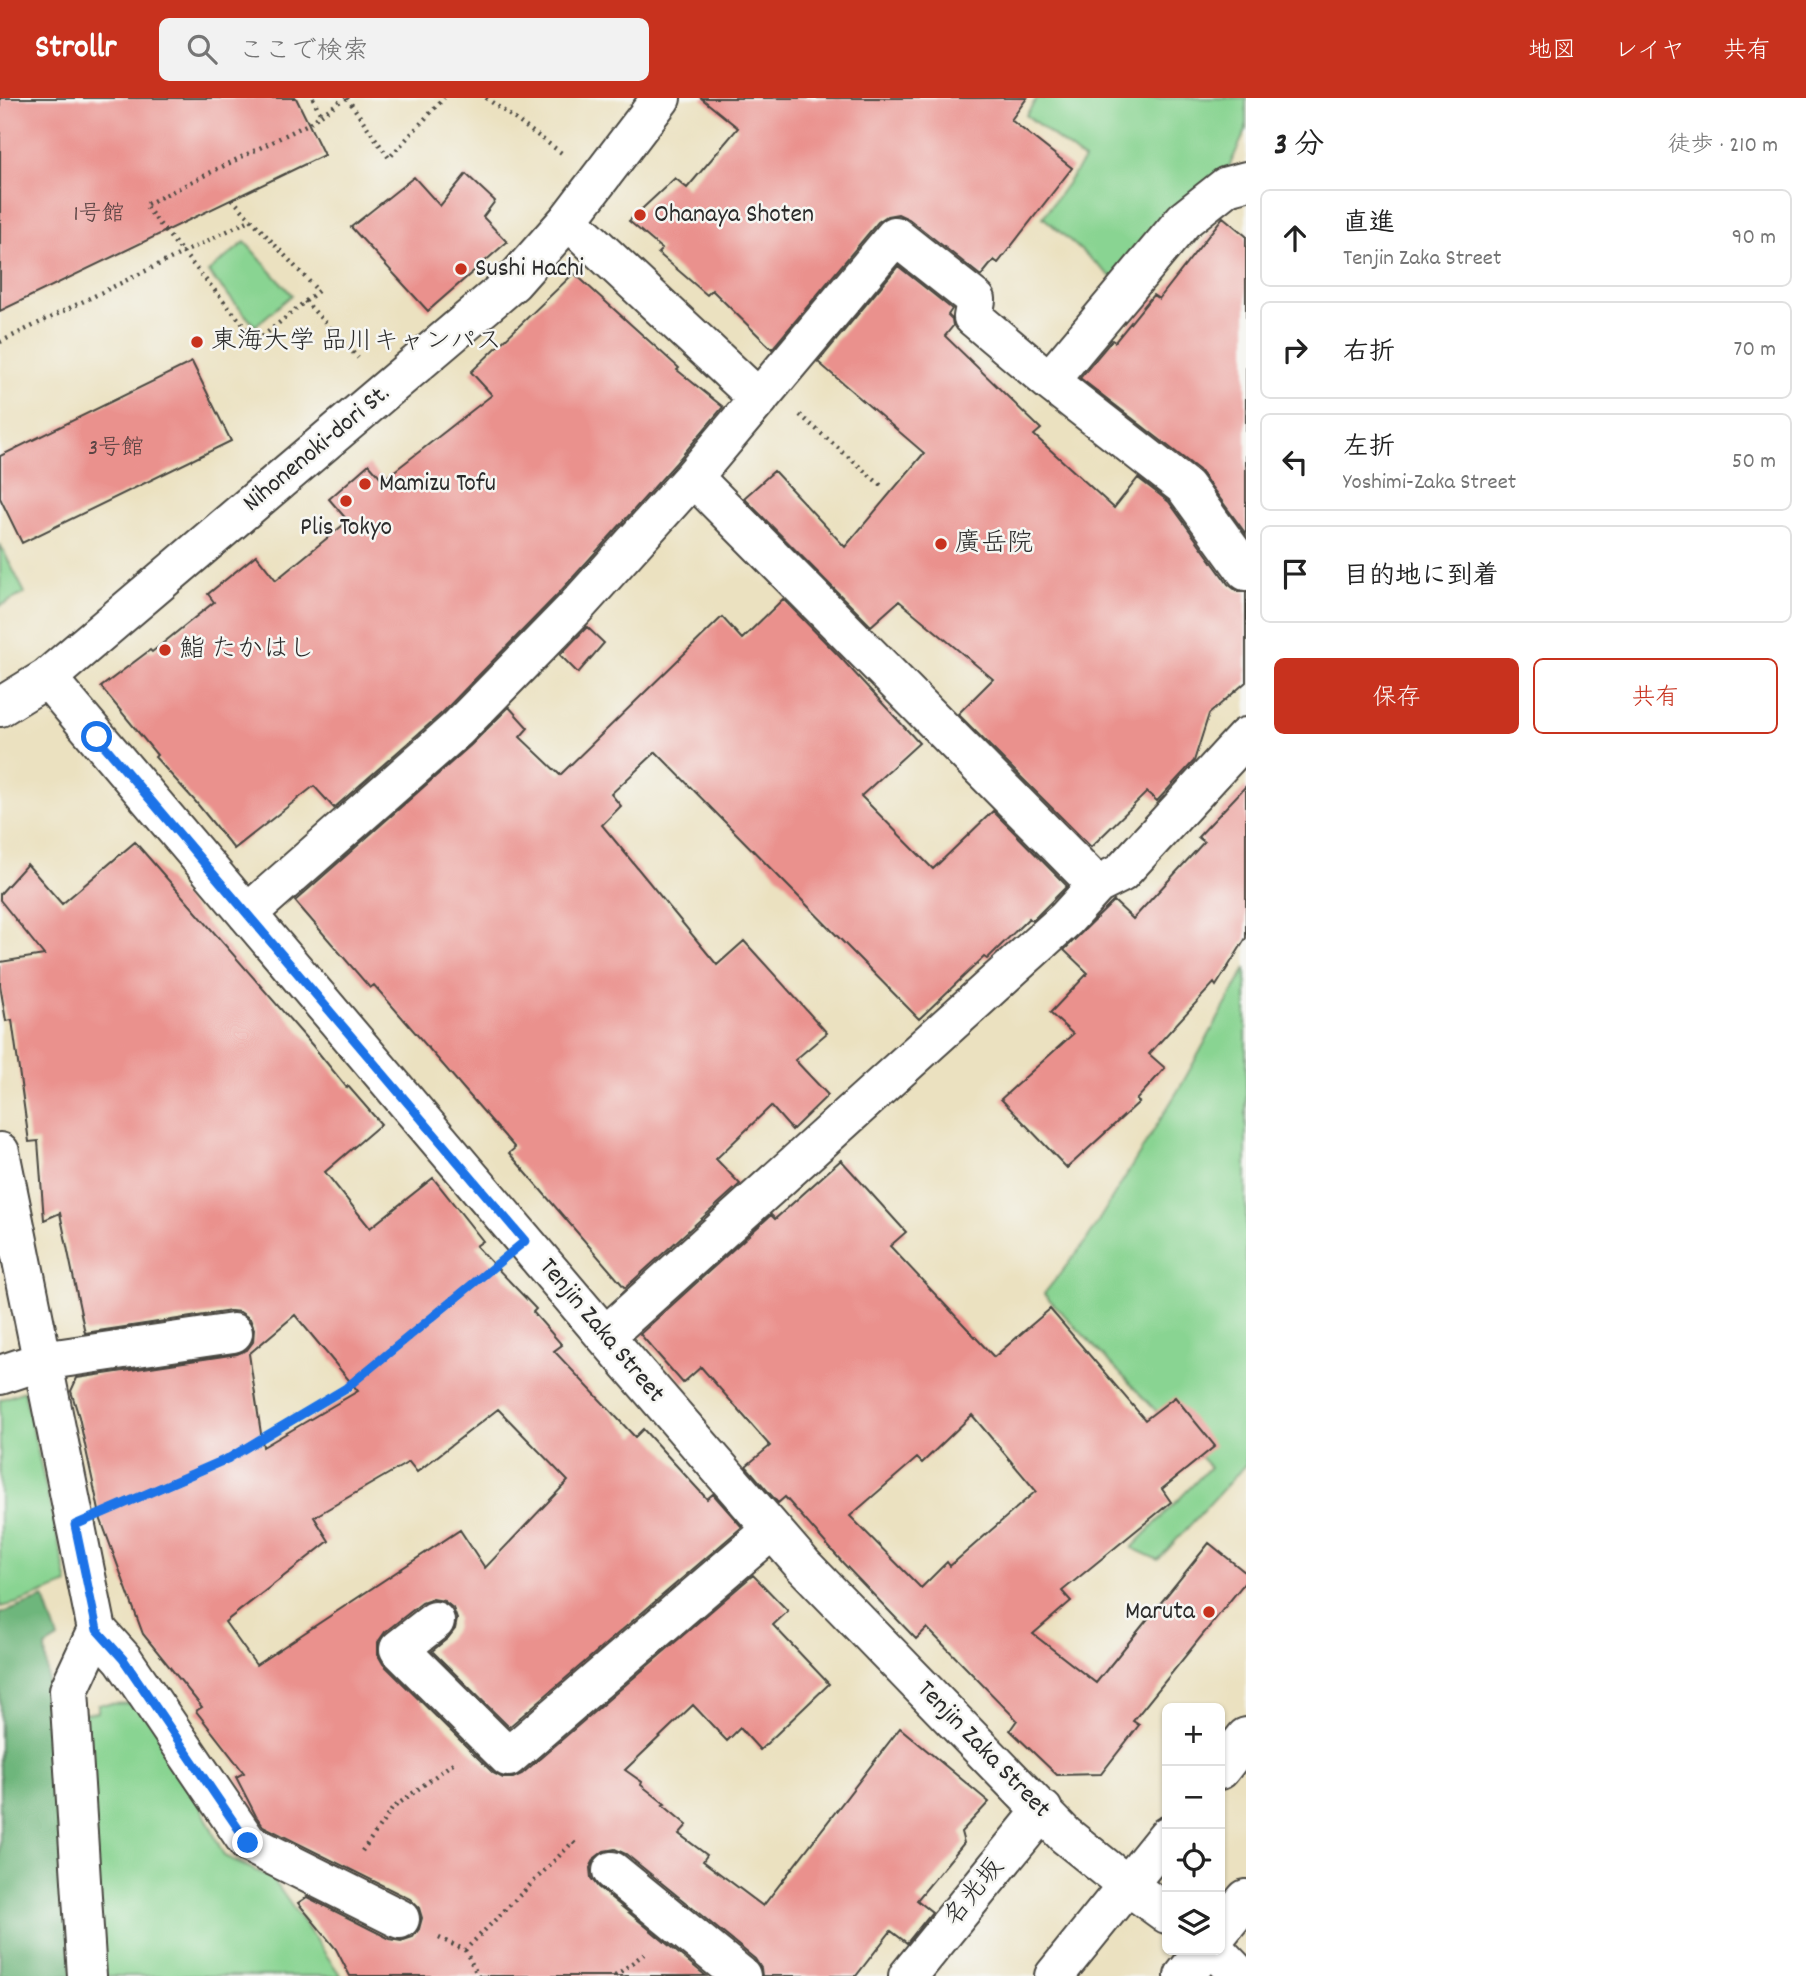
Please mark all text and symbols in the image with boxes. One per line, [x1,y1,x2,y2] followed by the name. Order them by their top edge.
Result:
[159,18,649,81] search box
[35,26,117,73] text: Strollr
[183,30,221,68] icon: search
[239,34,369,71] text: ここで検索
[1528,35,1576,69] text: 地図
[1614,35,1685,69] text: レイヤ
[1723,35,1771,69] text: 共有
[1274,126,1324,169] text: 3 分
[1668,130,1778,163] text: 徒歩 · 210 m
[654,197,814,234] place label: Ohanaya Shoten
[73,199,125,232] house number: 1号館
[1343,206,1395,243] text: 直進
[632,207,648,223] marker: Ohanaya Shoten
[1276,219,1314,257] icon: ahead
[1732,222,1776,255] text: 90 m
[1343,243,1501,276] text: Tenjin Zaka Street
[475,251,584,288] place label: Sushi Hachi
[453,261,469,277] marker: Sushi Hachi
[211,324,502,361] place label: 東海大学 品川キャンパス
[1276,331,1314,369] icon: right
[189,334,205,350] marker: 東海大学 品川キャンパス
[1734,334,1776,367] text: 70 m
[1343,335,1395,372] text: 右折
[235,376,399,522] street label: Nihonenoki-dori St.
[1343,430,1395,467] text: 左折
[88,433,144,466] house number: 3号館
[1276,443,1314,481] icon: left
[1732,446,1776,479] text: 50 m
[379,466,496,503] place label: Mamizu Tofu
[1343,467,1516,500] text: Yoshimi-Zaka Street
[357,476,373,492] marker: Mamizu Tofu
[338,493,354,509] marker: Plis Tokyo
[300,510,392,547] place label: Plis Tokyo
[955,526,1033,563] place label: 廣岳院
[933,536,949,552] marker: 廣岳院
[1276,555,1314,593] icon: arrive
[1343,559,1499,596] text: 目的地に到着
[179,632,315,669] place label: 鮨 たかはし
[157,642,173,658] marker: 鮨 たかはし
[1274,658,1519,734] button: 保存
[1533,658,1778,734] button: 共有
[81,721,112,752] route start
[529,1251,673,1412] street label: Tenjin Zaka Street
[1125,1594,1196,1631] place label: Maruta
[1201,1604,1217,1620] marker: Maruta
[908,1673,1059,1828] street label: Tenjin Zaka Street
[1162,1703,1225,1955] map controls
[1162,1703,1225,1766] button: +
[1162,1766,1225,1829] button: −
[232,1827,263,1858] route end
[1162,1829,1225,1892] button: locate
[936,1851,1014,1935] street label: 名光坂
[1162,1892,1225,1955] button: layers

